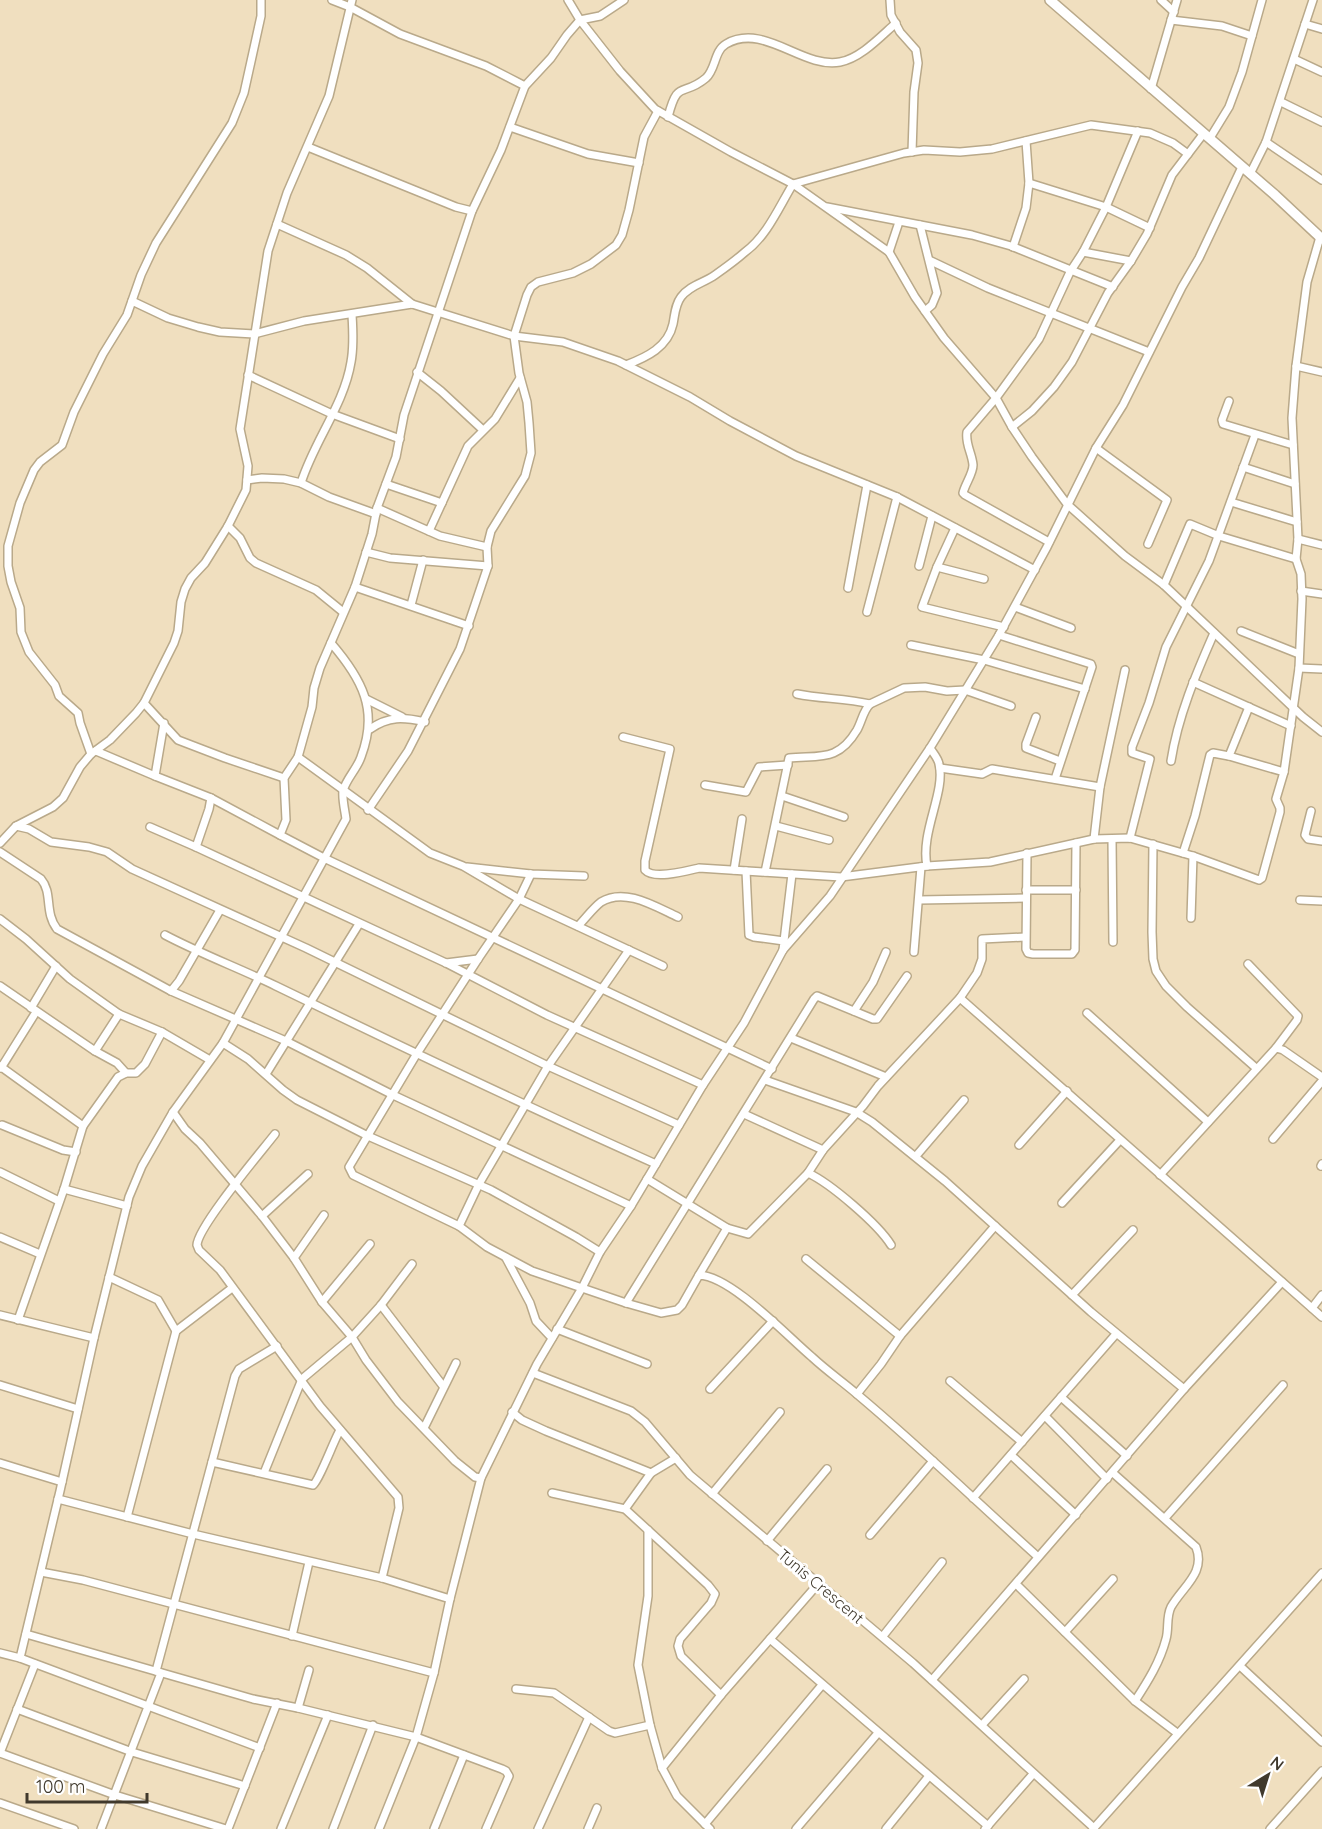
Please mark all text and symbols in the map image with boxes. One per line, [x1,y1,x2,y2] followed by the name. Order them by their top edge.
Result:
[774,1544,868,1628] street label: Tunis Crescent
[1238,1745,1298,1805] north arrow
[1266,1752,1288,1775] text: N
[27,1766,147,1804] scale bar
[36,1775,85,1798] text: 100 m

